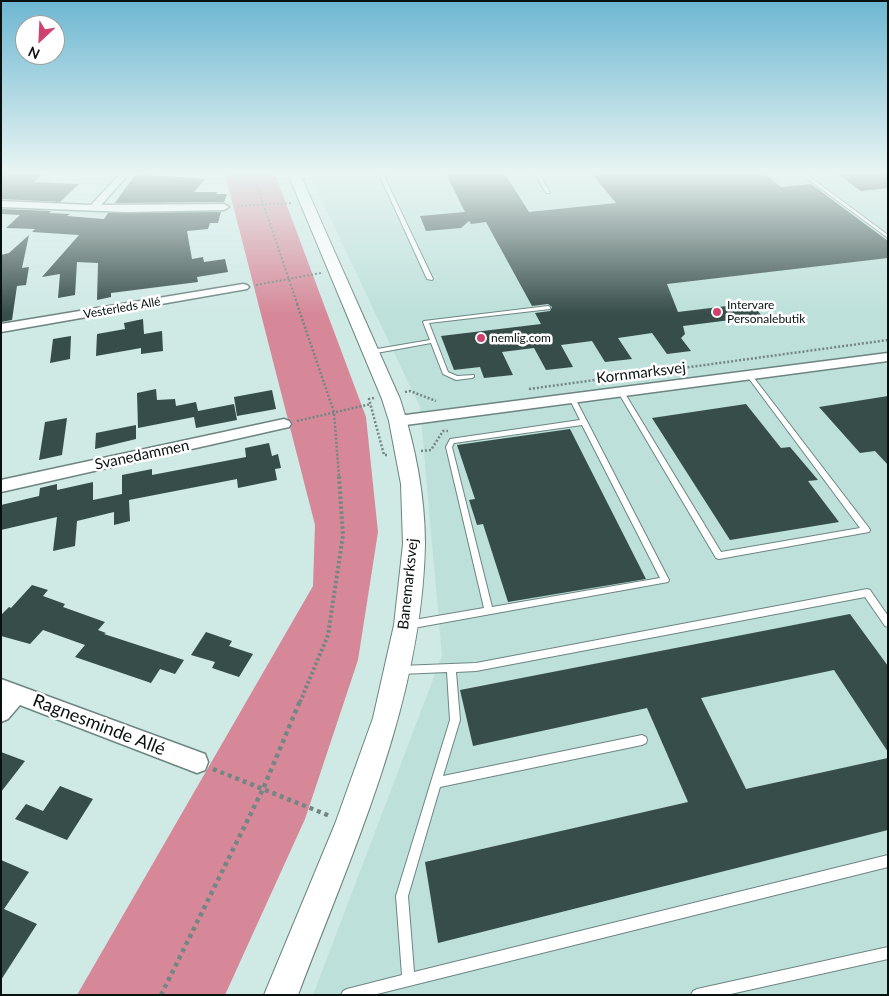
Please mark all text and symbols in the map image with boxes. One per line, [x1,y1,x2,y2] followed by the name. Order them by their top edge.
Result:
[15,15,65,65] north arrow
[25,43,42,63] text: N
[82,294,162,322] street label: Vesterleds Allé
[727,298,805,326] place label: Intervare Personalebutik
[711,306,723,318] marker: Intervare Personalebutik
[491,331,551,345] place label: nemlig.com
[475,332,487,344] marker: nemlig.com
[595,359,687,387] street label: Kornmarksvej
[93,436,191,474] street label: Svanedammen
[394,537,422,631] street label: Banemarksvej
[30,690,168,760] street label: Ragnesminde Allé

